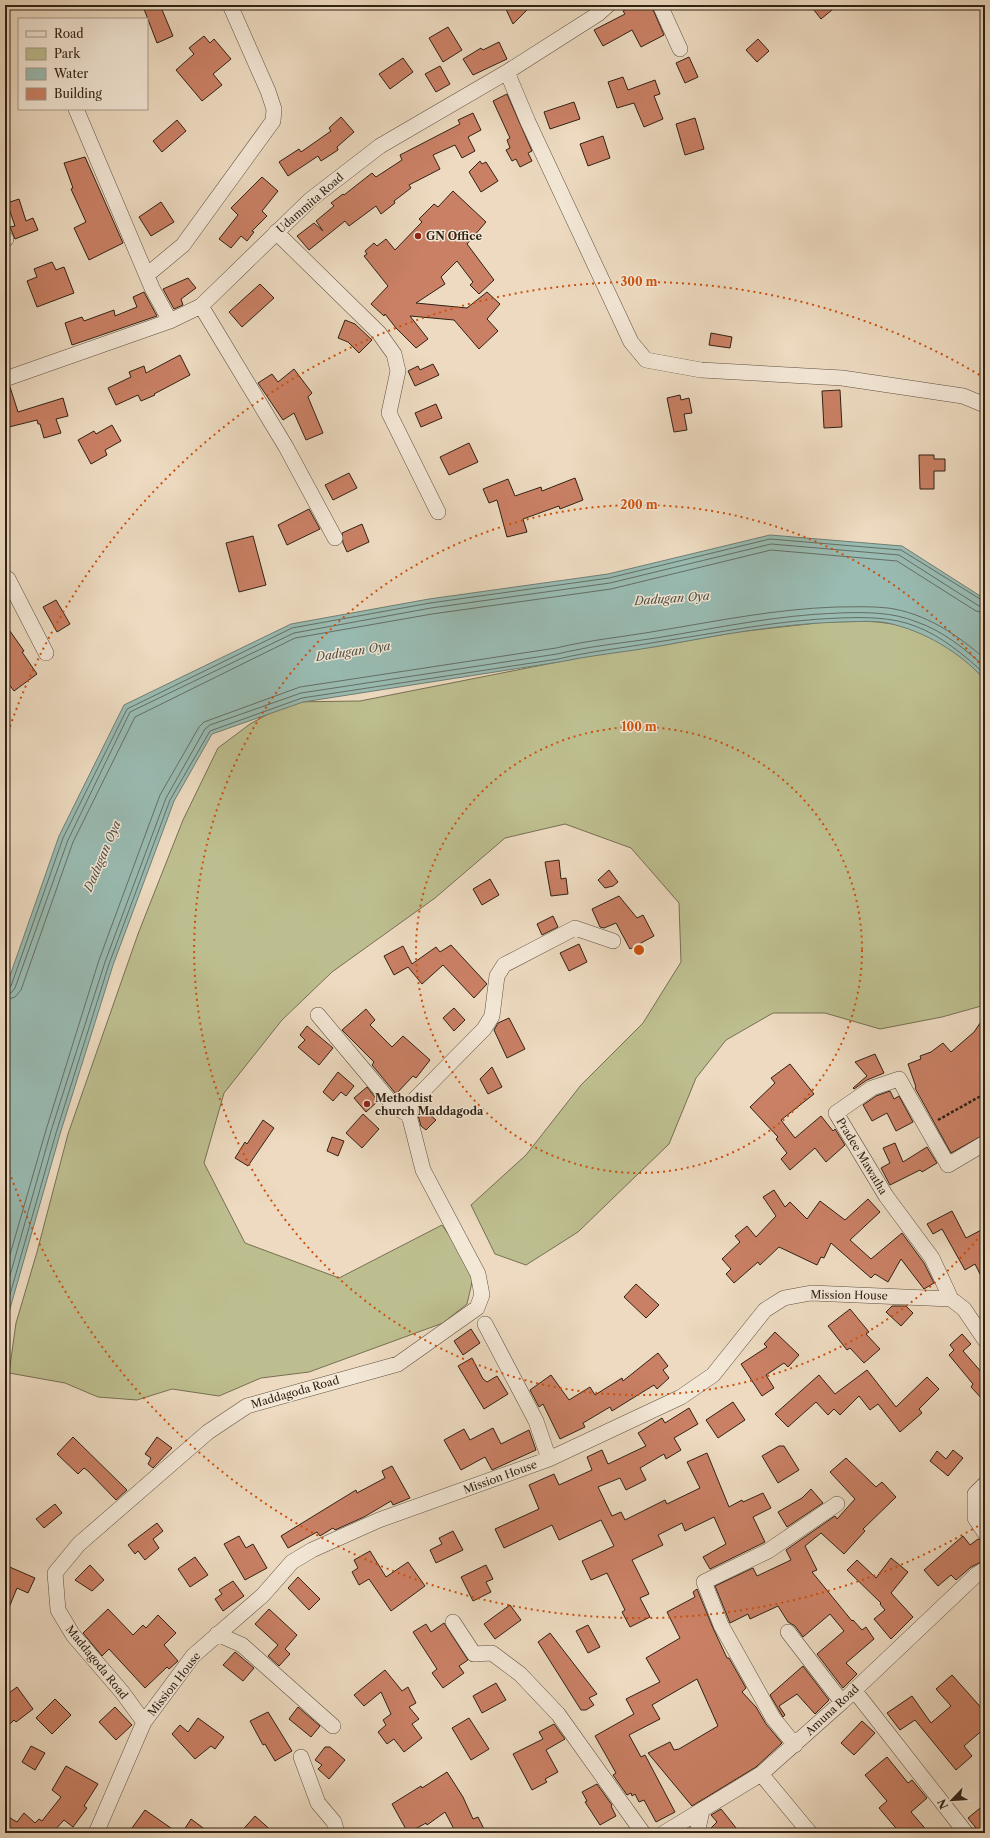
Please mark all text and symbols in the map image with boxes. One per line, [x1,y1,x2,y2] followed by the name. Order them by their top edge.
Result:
[18,18,148,110] legend
[54,26,84,41] text: Road
[54,46,81,61] text: Park
[53,66,88,81] text: Water
[54,86,102,101] text: Building
[274,170,347,236] street label: Udammita Road
[426,229,482,243] place label: GN Office
[413,231,423,241] marker: GN Office
[620,274,658,289] text: 300 m
[620,497,658,512] text: 200 m
[633,588,710,608] water label: Dadugan Oya
[313,638,392,664] water label: Dadugan Oya
[621,719,657,734] text: 100 m
[80,818,124,895] water label: Dadugan Oya
[632,943,646,957] centre of rings
[375,1091,484,1118] place label: Methodist church Maddagoda
[362,1099,372,1109] marker: Methodist church Maddagoda
[834,1115,891,1197] street label: Pradee Mawatha
[810,1287,888,1303] street label: Mission House
[249,1373,341,1411] street label: Maddagoda Road
[461,1457,539,1497] street label: Mission House
[63,1622,131,1702] street label: Maddagoda Road
[145,1649,203,1719] street label: Mission House
[802,1682,862,1739] street label: Amuna Road
[932,1780,972,1820] north arrow
[934,1797,951,1812] text: N

